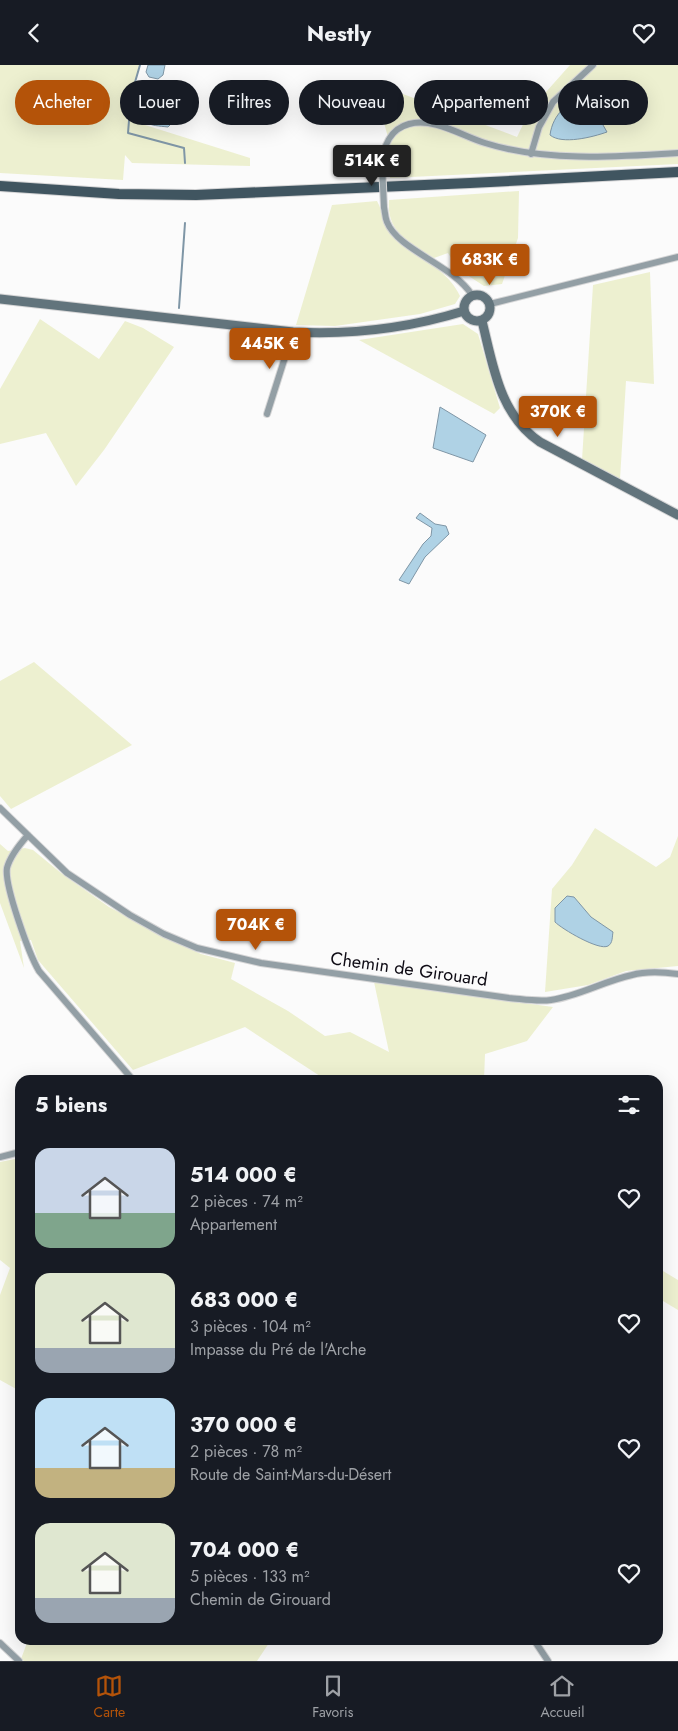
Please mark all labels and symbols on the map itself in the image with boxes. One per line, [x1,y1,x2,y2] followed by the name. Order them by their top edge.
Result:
[331,145,413,187] pin: 514K €
[449,243,531,286] pin: 683K €
[229,327,311,370] pin: 445K €
[517,395,599,438] pin: 370K €
[215,909,297,951] pin: 704K €
[329,945,489,993] street label: Chemin de Girouard

